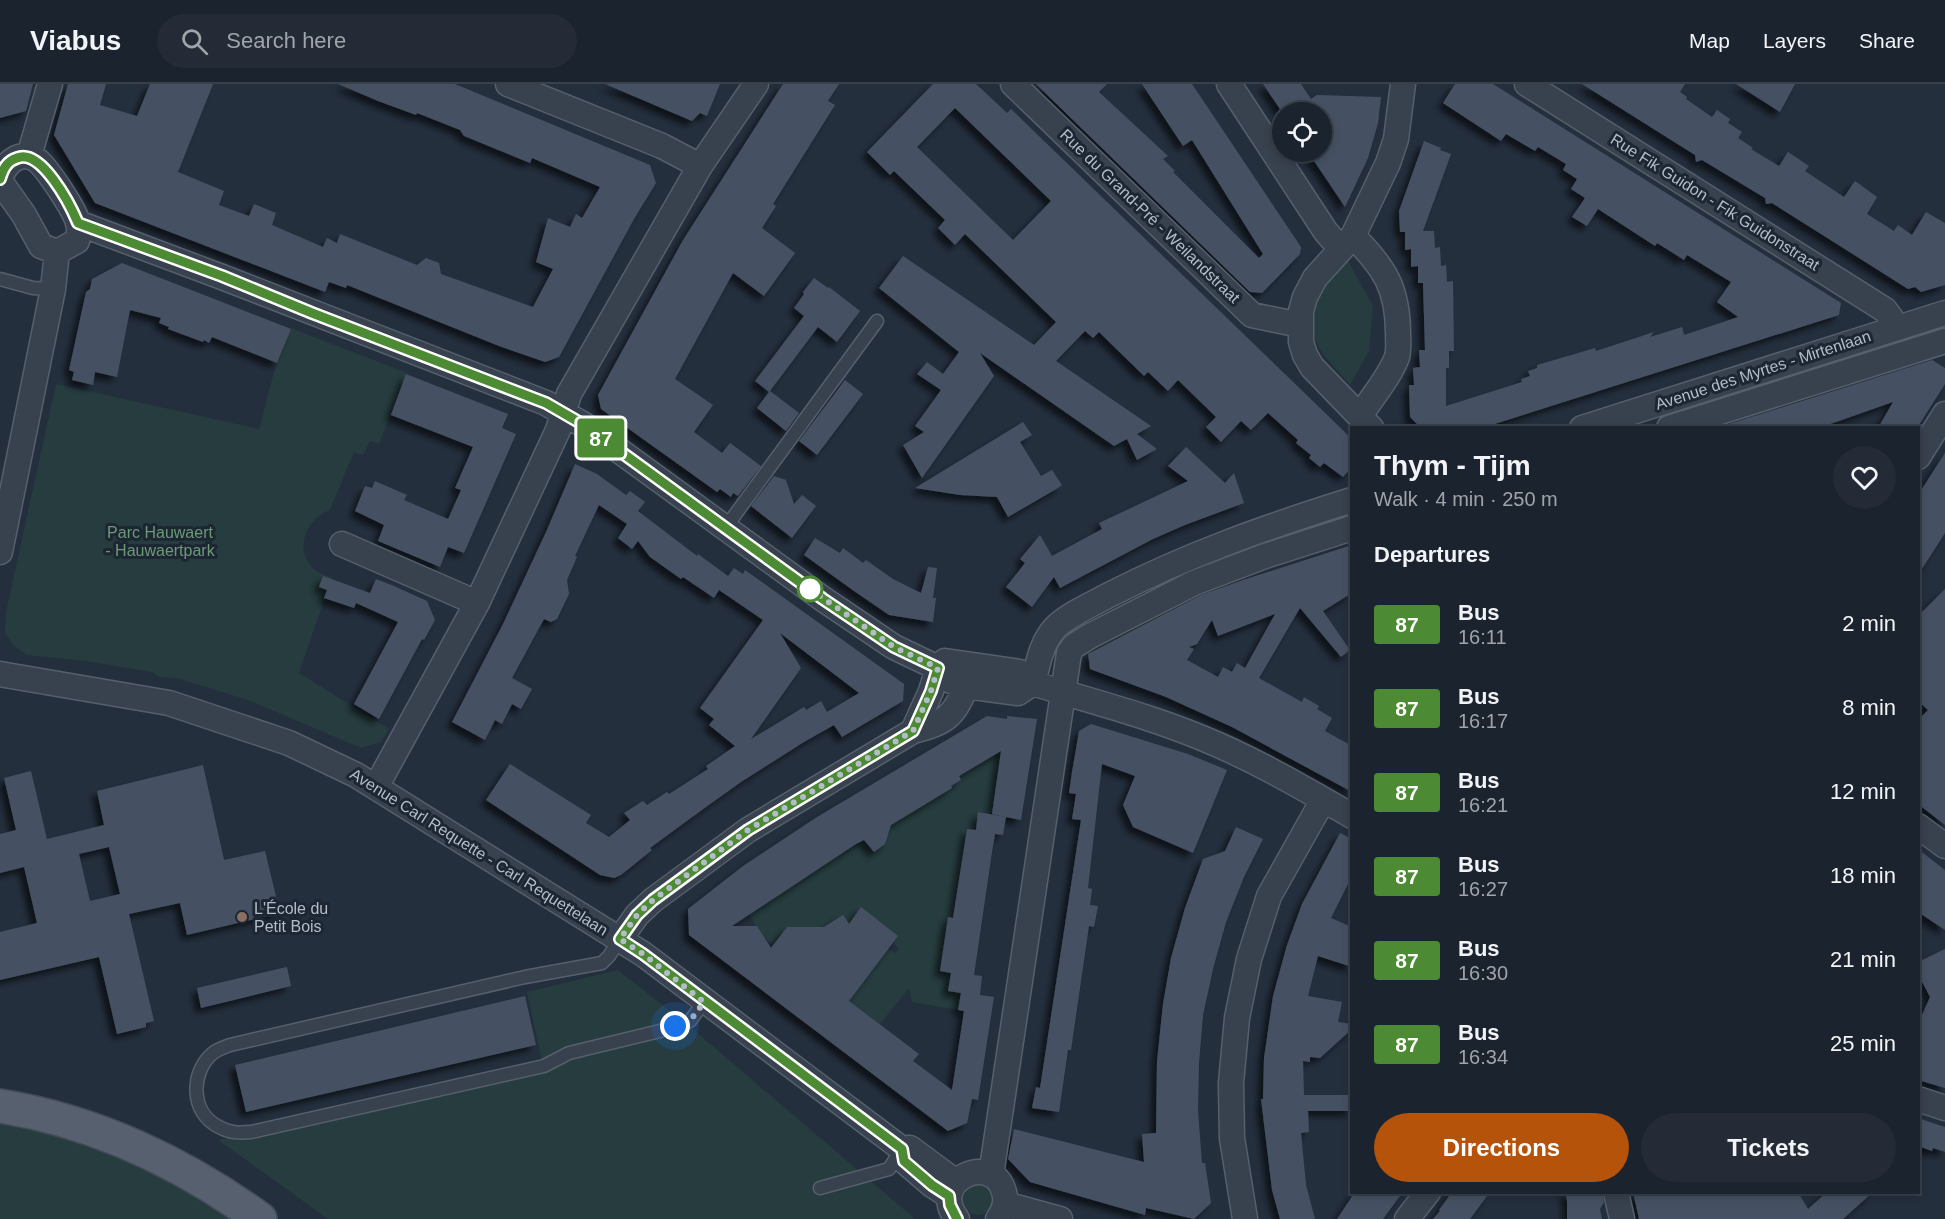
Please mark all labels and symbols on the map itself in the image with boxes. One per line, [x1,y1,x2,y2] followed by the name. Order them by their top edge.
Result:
[1057,126,1244,307] street label: Rue du Grand-Pré - Weilandstraat
[1608,130,1823,274] street label: Rue Fik Guidon - Fik Guidonstraat
[1653,327,1873,413] street label: Avenue des Myrtes - Mirtenlaan
[574,418,628,458] line badge: 87
[105,524,216,559] park label: Parc Hauwaert - Hauwaertpark
[797,576,823,602] unlabelled marker
[347,765,611,939] street label: Avenue Carl Requette - Carl Requettelaan
[254,899,328,935] place label: L'École du Petit Bois
[235,910,249,924] marker: L'École du Petit Bois
[660,1011,690,1041] your location

